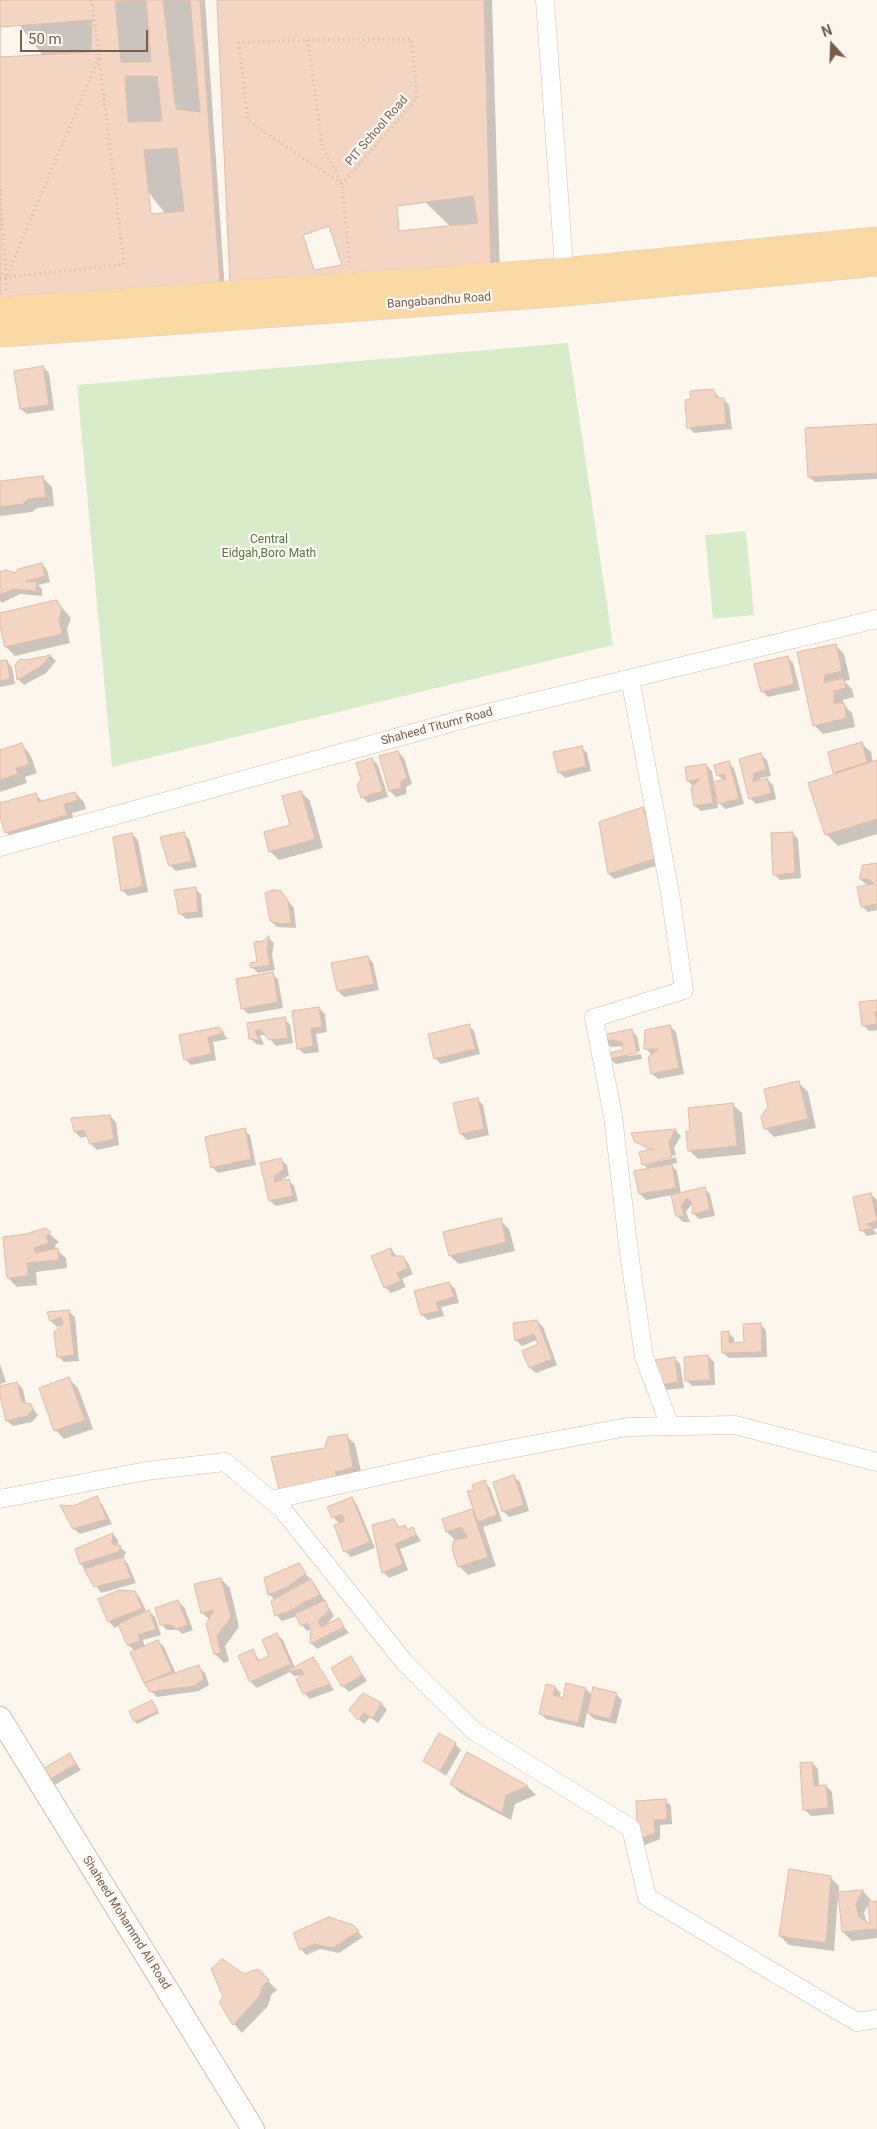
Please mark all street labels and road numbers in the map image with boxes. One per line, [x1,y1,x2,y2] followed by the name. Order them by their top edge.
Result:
[343,93,411,169] street label: PIT School Road
[386,290,492,312] street label: Bangabandhu Road
[380,705,494,749] street label: Shaheed Titumr Road
[79,1854,173,1992] street label: Shaheed Mohammd Ali Road

